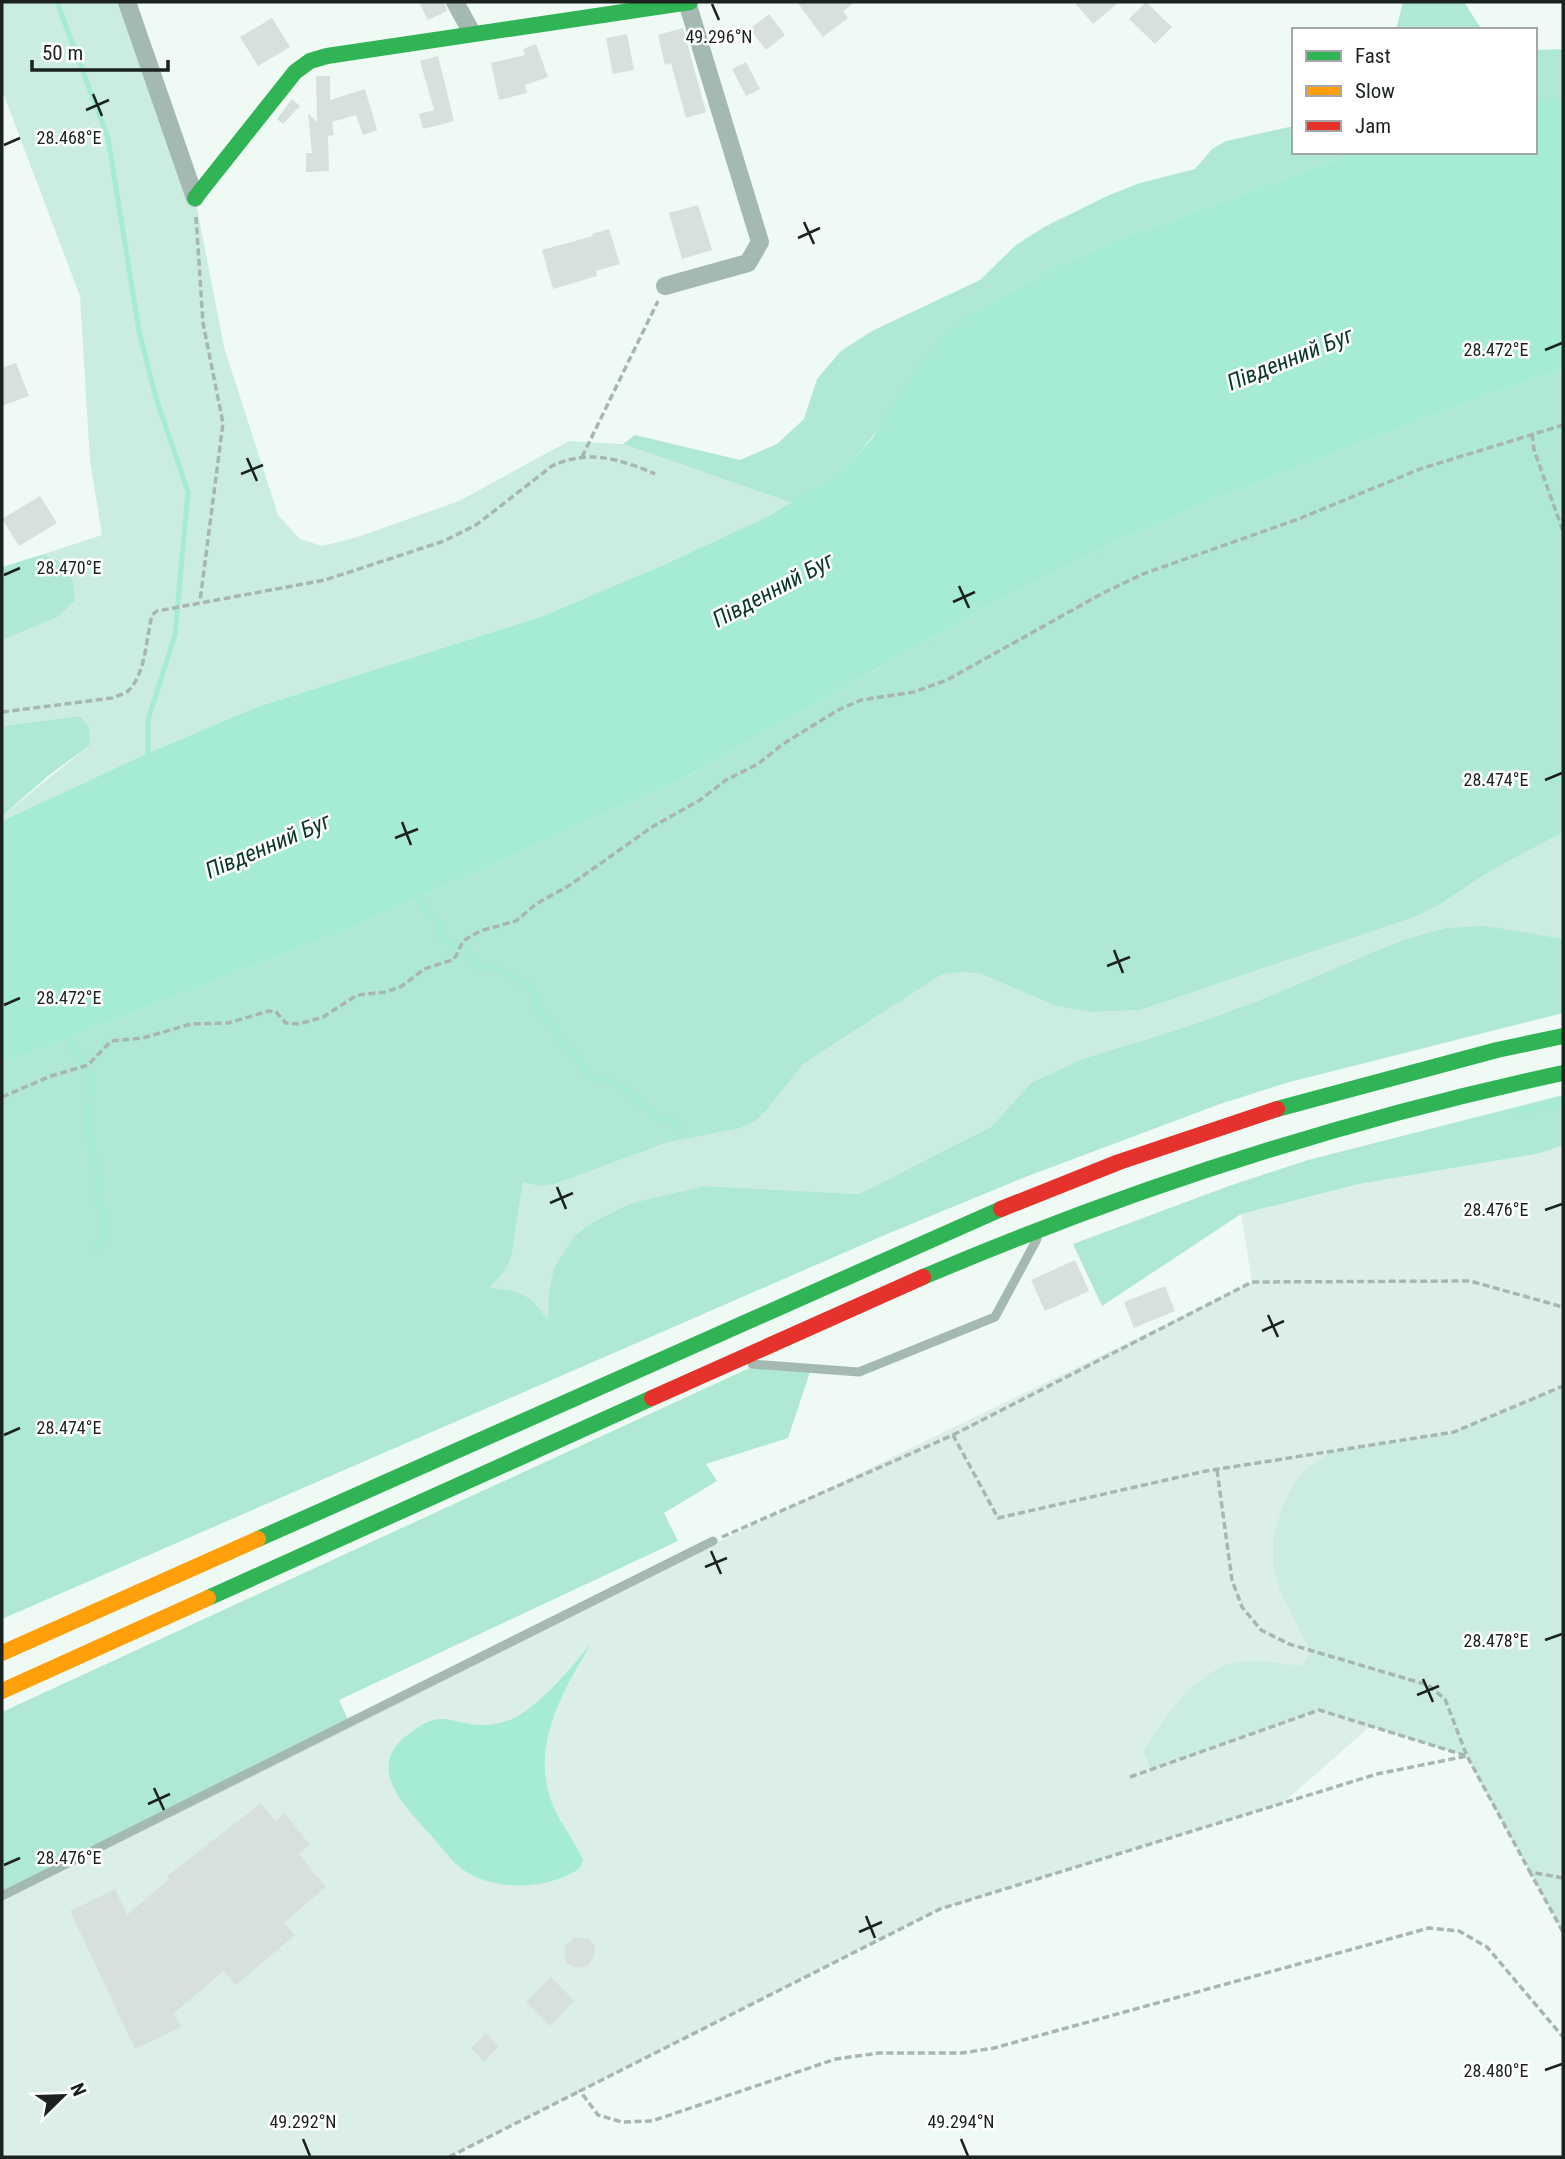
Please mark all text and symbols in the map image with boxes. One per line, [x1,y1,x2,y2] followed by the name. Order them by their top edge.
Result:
[685,26,753,47] text: 49.296°N
[32,28,168,72] scale bar
[1292,28,1537,154] legend
[42,41,83,65] text: 50 m
[1355,44,1391,68] text: Fast
[1355,79,1395,103] text: Slow
[1355,114,1391,138] text: Jam
[37,127,101,148] text: 28.468°E
[1223,321,1357,396] water label: Південний Буг
[1464,339,1528,360] text: 28.472°E
[708,546,839,633] water label: Південний Буг
[37,557,101,578] text: 28.470°E
[1464,769,1528,790] text: 28.474°E
[201,807,335,884] water label: Південний Буг
[37,987,101,1008] text: 28.472°E
[1464,1199,1528,1220] text: 28.476°E
[37,1417,101,1438] text: 28.474°E
[1464,1630,1528,1651] text: 28.478°E
[37,1847,101,1868] text: 28.476°E
[1464,2060,1528,2081] text: 28.480°E
[28,2061,98,2131] north arrow
[65,2080,91,2099] text: N
[269,2111,337,2132] text: 49.292°N
[927,2111,995,2132] text: 49.294°N

